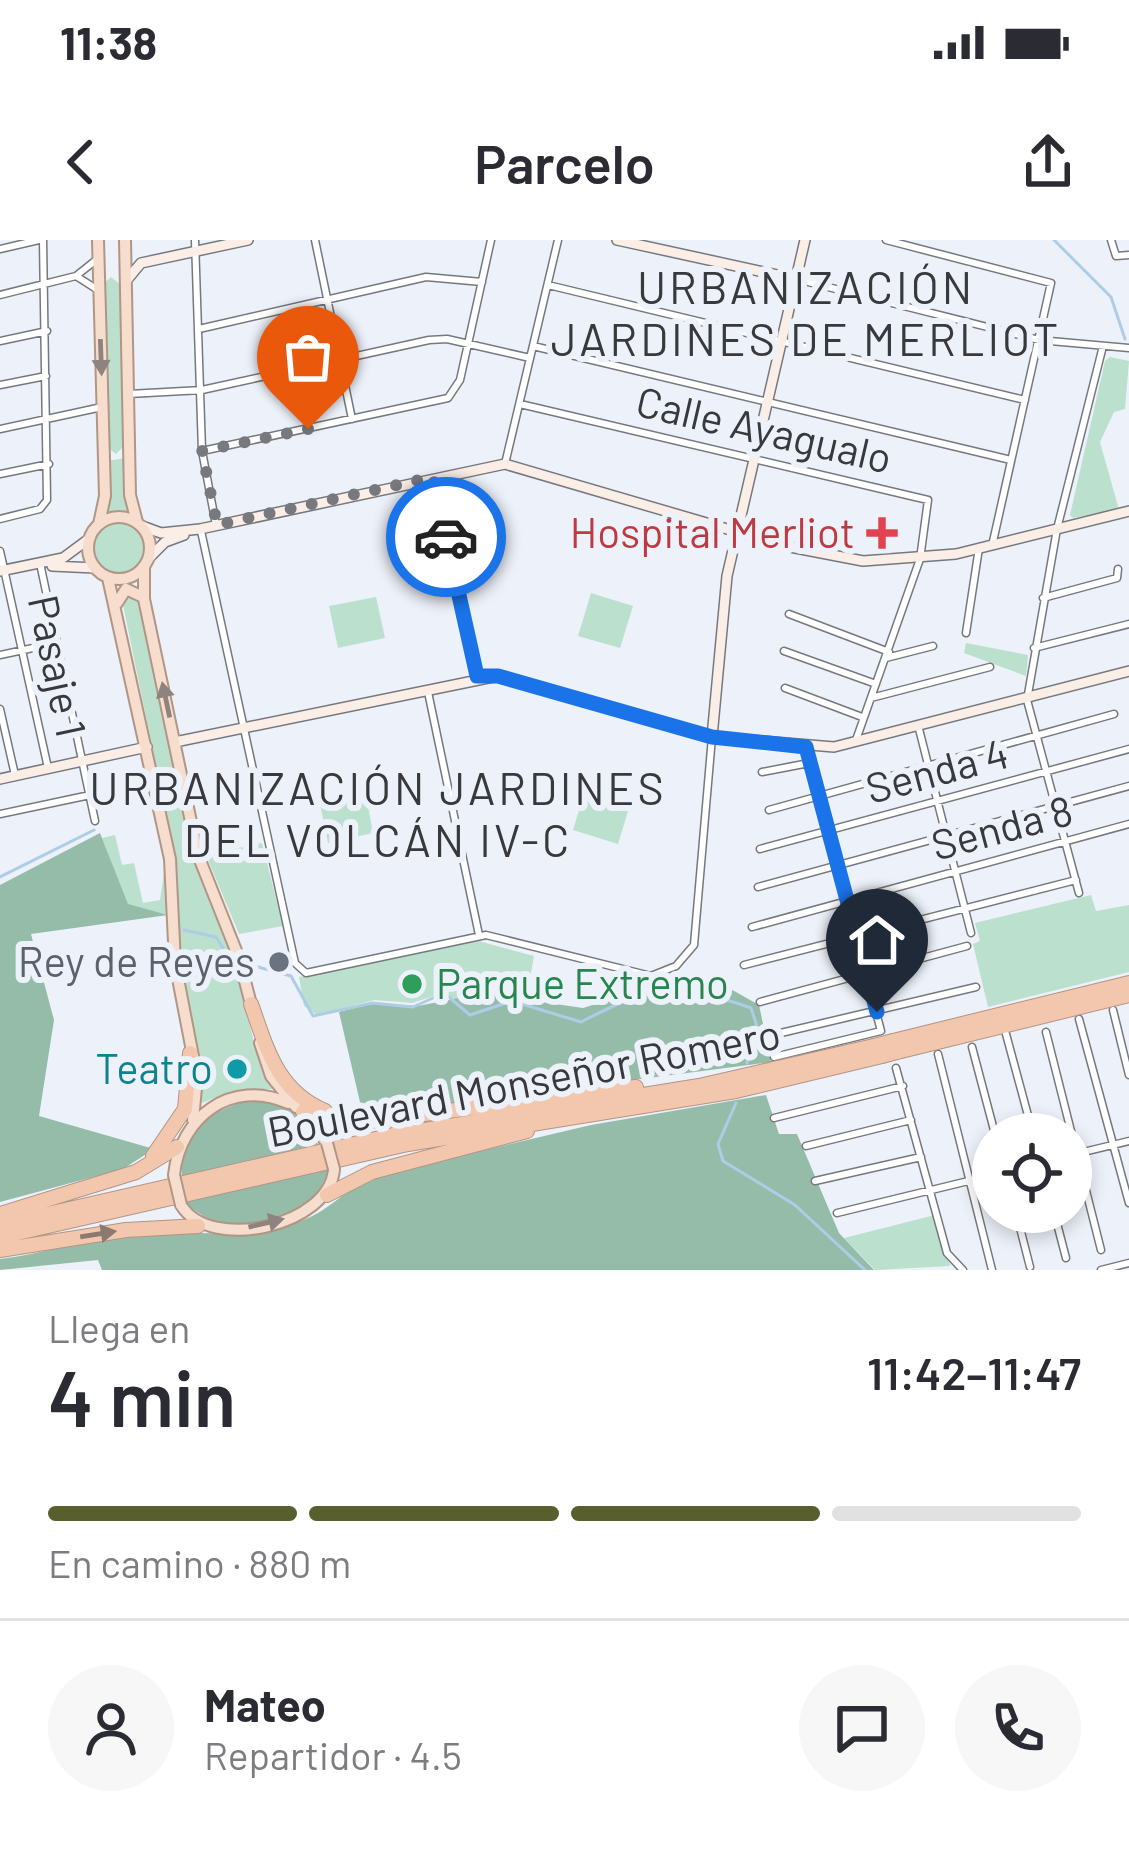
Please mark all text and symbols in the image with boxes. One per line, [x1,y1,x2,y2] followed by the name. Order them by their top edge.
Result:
[60,15,157,69] text: 11:38
[48,129,114,195] icon: back
[1015,129,1081,195] icon: share
[474,130,655,195] text: Parcelo
[551,259,1061,365] district label: URBANIZACIÓN JARDINES DE MERLIOT
[257,306,359,429] pin
[275,324,341,390] icon: bag
[91,339,110,377] one-way arrow
[632,374,897,483] street label: Calle Ayagualo
[386,477,506,597] courier
[413,504,479,570] icon: car
[570,506,855,557] place label: Hospital Merliot
[866,517,898,549] marker: Hospital Merliot
[19,590,98,741] street label: Pasaje 1
[155,680,174,718] one-way arrow
[860,726,1013,812] street label: Senda 4
[89,760,667,866] district label: URBANIZACIÓN JARDINES DEL VOLCÁN IV-C
[925,783,1077,869] street label: Senda 8
[826,889,928,1012] pin
[844,907,910,973] icon: home
[18,935,255,986] place label: Rey de Reyes
[266,949,292,975] marker: Rey de Reyes
[436,957,729,1008] place label: Parque Extremo
[399,971,425,997] marker: Parque Extremo
[263,1007,784,1155] street label: Boulevard Monseñor Romero
[95,1042,213,1092] place label: Teatro
[224,1056,250,1082] marker: Teatro
[972,1113,1092,1233] map controls
[972,1113,1092,1233] button: locate
[247,1213,284,1232] one-way arrow
[80,1224,118,1243] one-way arrow
[48,1304,190,1351] text: Llega en
[867,1345,1081,1399] text: 11:42–11:47
[48,1349,236,1443] text: 4 min
[48,1539,351,1586] text: En camino · 880 m
[48,1665,174,1791] button: person
[799,1665,925,1791] button: chat
[955,1665,1081,1791] button: phone
[204,1677,326,1731] text: Mateo
[204,1731,462,1778] text: Repartidor · 4.5

